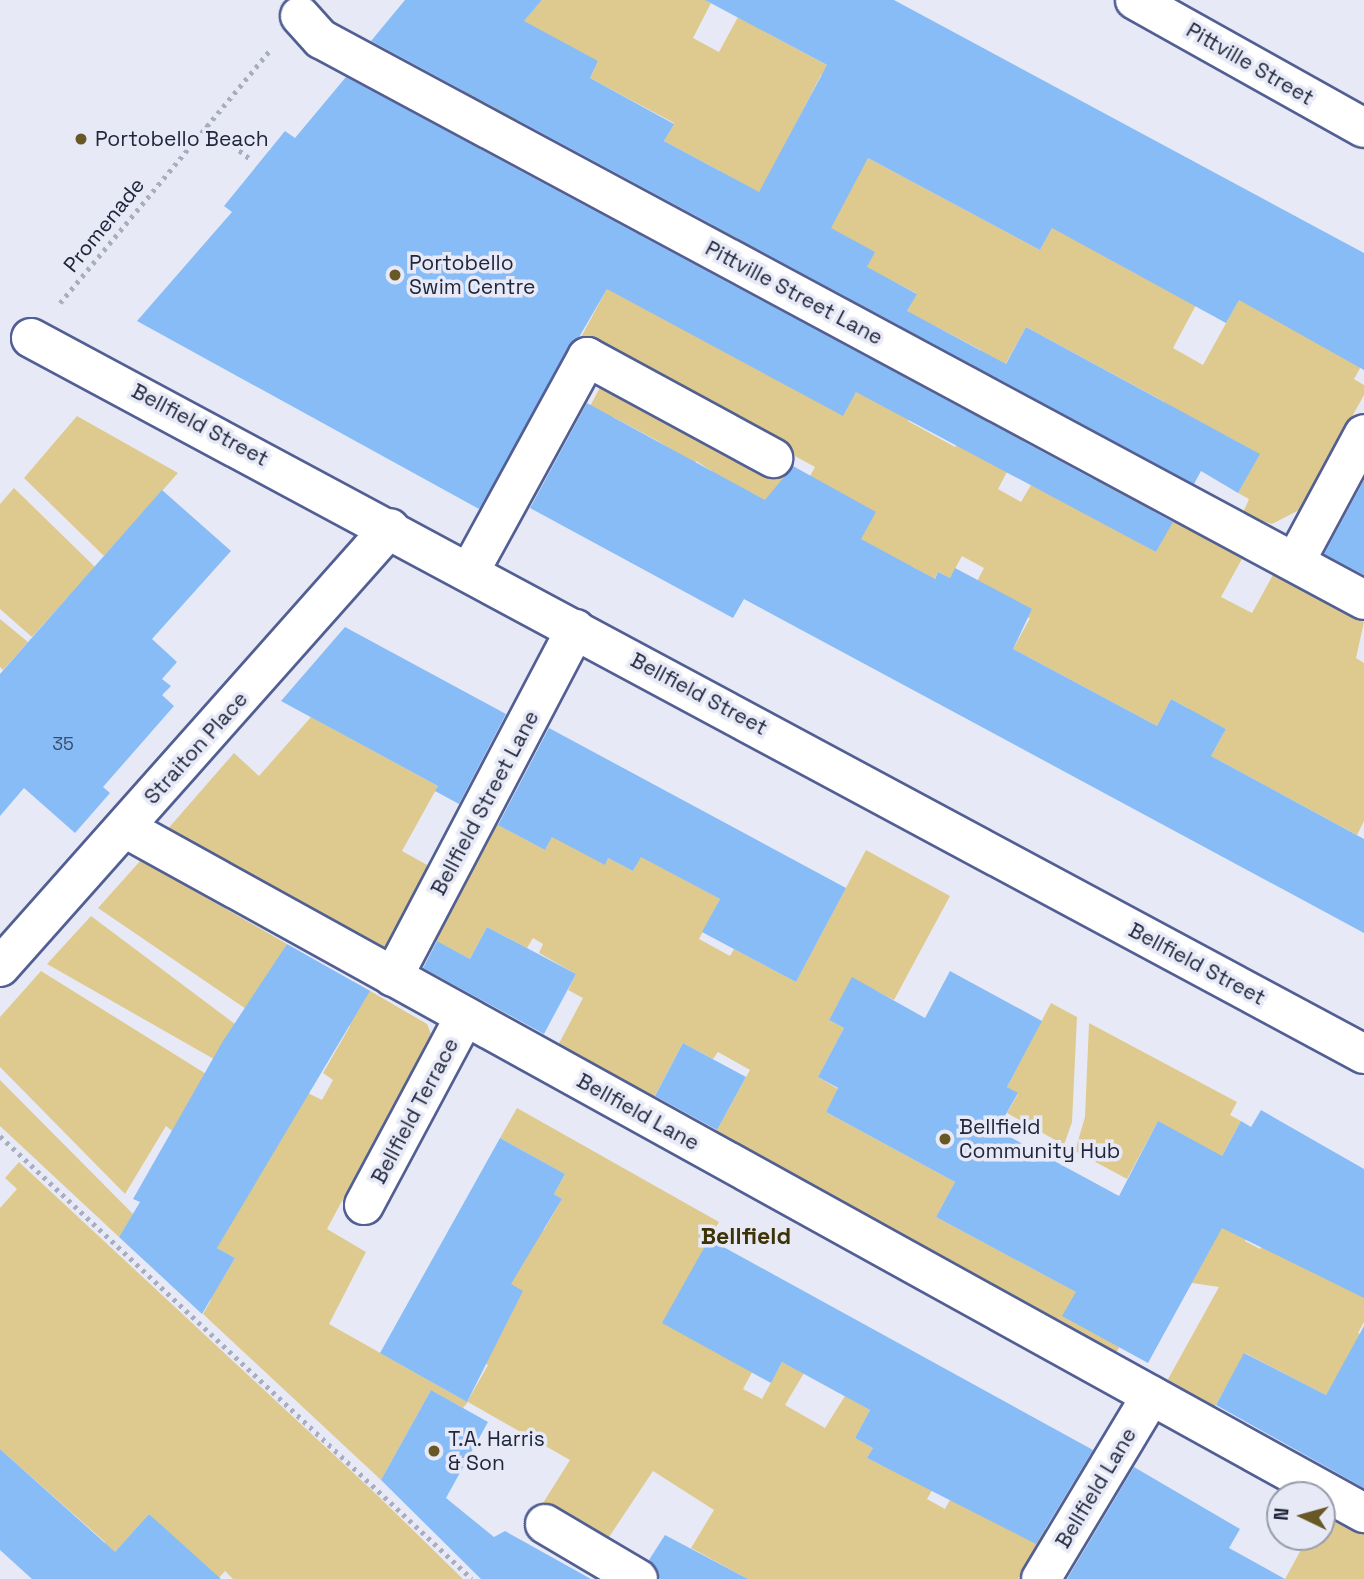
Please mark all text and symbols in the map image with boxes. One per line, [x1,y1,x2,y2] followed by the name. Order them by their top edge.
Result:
[1182,17,1318,111] street label: Pittville Street
[95,126,269,152] place label: Portobello Beach
[73,131,89,147] marker: Portobello Beach
[58,173,150,277] street label: Promenade
[701,236,887,350] street label: Pittville Street Lane
[409,250,535,300] place label: Portobello Swim Centre
[387,267,403,283] marker: Portobello Swim Centre
[127,378,273,472] street label: Bellfield Street
[626,647,772,741] street label: Bellfield Street
[139,687,253,809] street label: Straiton Place
[426,706,544,900] street label: Bellfield Street Lane
[52,733,74,755] house number: 35
[1124,917,1270,1011] street label: Bellfield Street
[366,1034,464,1188] street label: Bellfield Terrace
[572,1068,704,1156] street label: Bellfield Lane
[959,1114,1120,1164] place label: Bellfield Community Hub
[937,1131,953,1147] marker: Bellfield Community Hub
[701,1222,791,1250] district label: Bellfield
[1050,1423,1142,1553] street label: Bellfield Lane
[448,1426,545,1476] place label: T.A. Harris & Son
[426,1443,442,1459] marker: T.A. Harris & Son
[1266,1481,1336,1551] north arrow
[1269,1507,1295,1522] text: N

